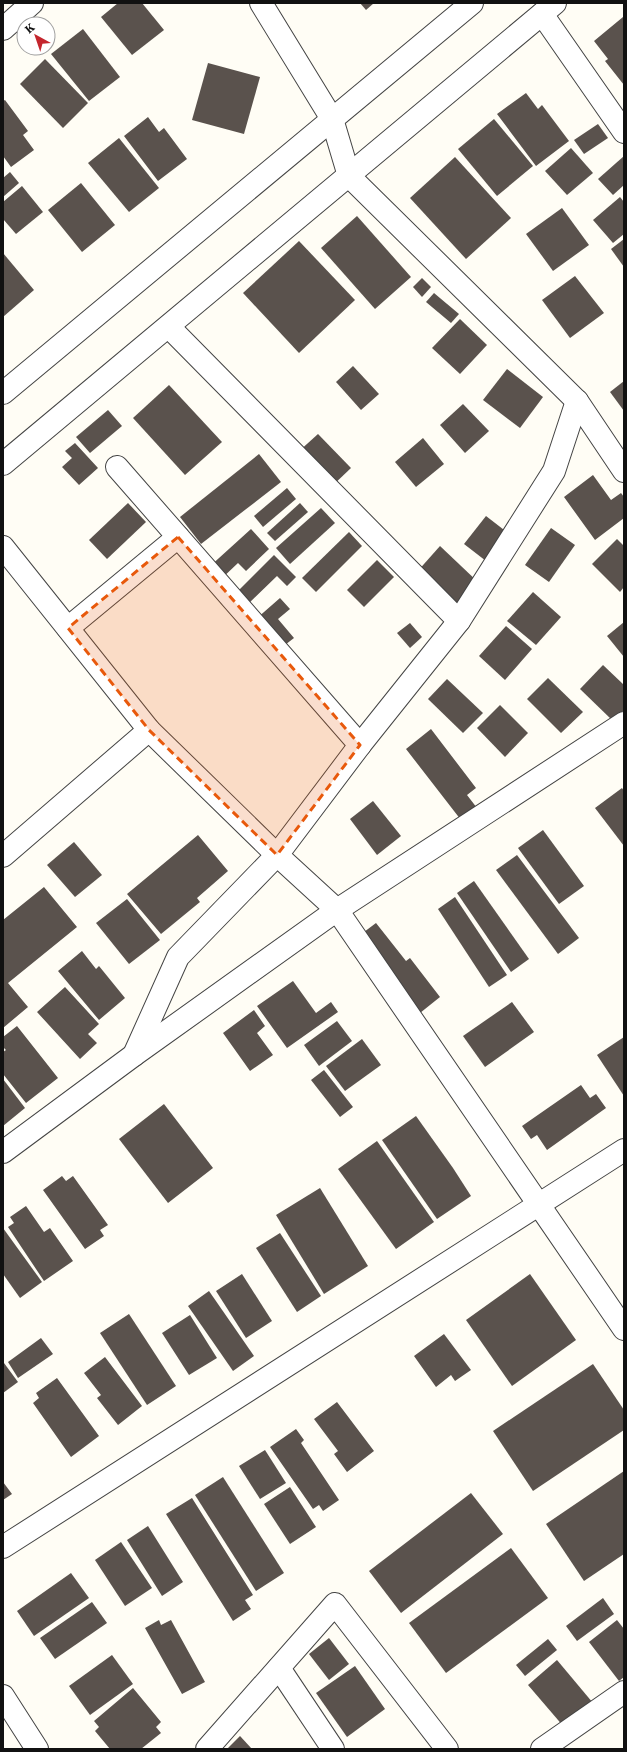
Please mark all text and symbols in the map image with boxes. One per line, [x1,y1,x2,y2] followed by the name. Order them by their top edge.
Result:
[16,16,56,56] north arrow
[22,20,38,36] text: K

